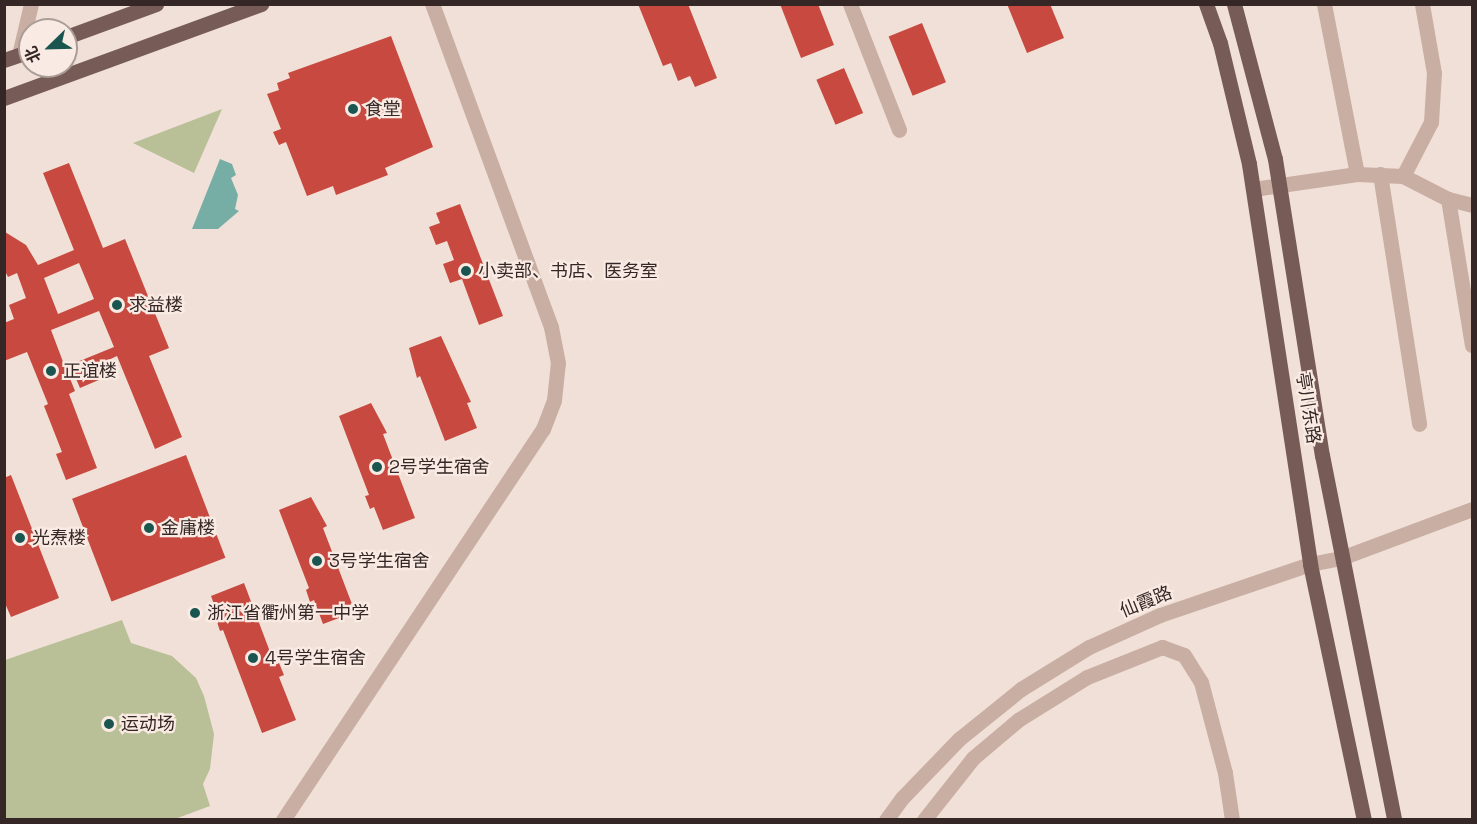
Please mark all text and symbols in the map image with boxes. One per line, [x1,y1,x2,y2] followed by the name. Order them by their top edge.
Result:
[18,18,78,78] north arrow
[20,43,46,66] text: 北
[365,98,401,120] place label: 食堂
[346,102,360,116] marker: 食堂
[478,260,658,282] place label: 小卖部、书店、医务室
[459,264,473,278] marker: 小卖部、书店、医务室
[129,294,183,316] place label: 求益楼
[110,298,124,312] marker: 求益楼
[63,360,117,382] place label: 正谊楼
[44,364,58,378] marker: 正谊楼
[1292,371,1324,445] street label: 亭川东路
[389,456,490,478] place label: 2号学生宿舍
[370,460,384,474] marker: 2号学生宿舍
[161,517,215,539] place label: 金庸楼
[142,521,156,535] marker: 金庸楼
[32,527,86,549] place label: 光焘楼
[13,531,27,545] marker: 光焘楼
[329,550,430,572] place label: 3号学生宿舍
[310,554,324,568] marker: 3号学生宿舍
[1117,582,1175,622] street label: 仙霞路
[207,602,369,624] place label: 浙江省衢州第一中学
[188,606,202,620] marker: 浙江省衢州第一中学
[265,647,366,669] place label: 4号学生宿舍
[246,651,260,665] marker: 4号学生宿舍
[121,713,175,735] place label: 运动场
[102,717,116,731] marker: 运动场

